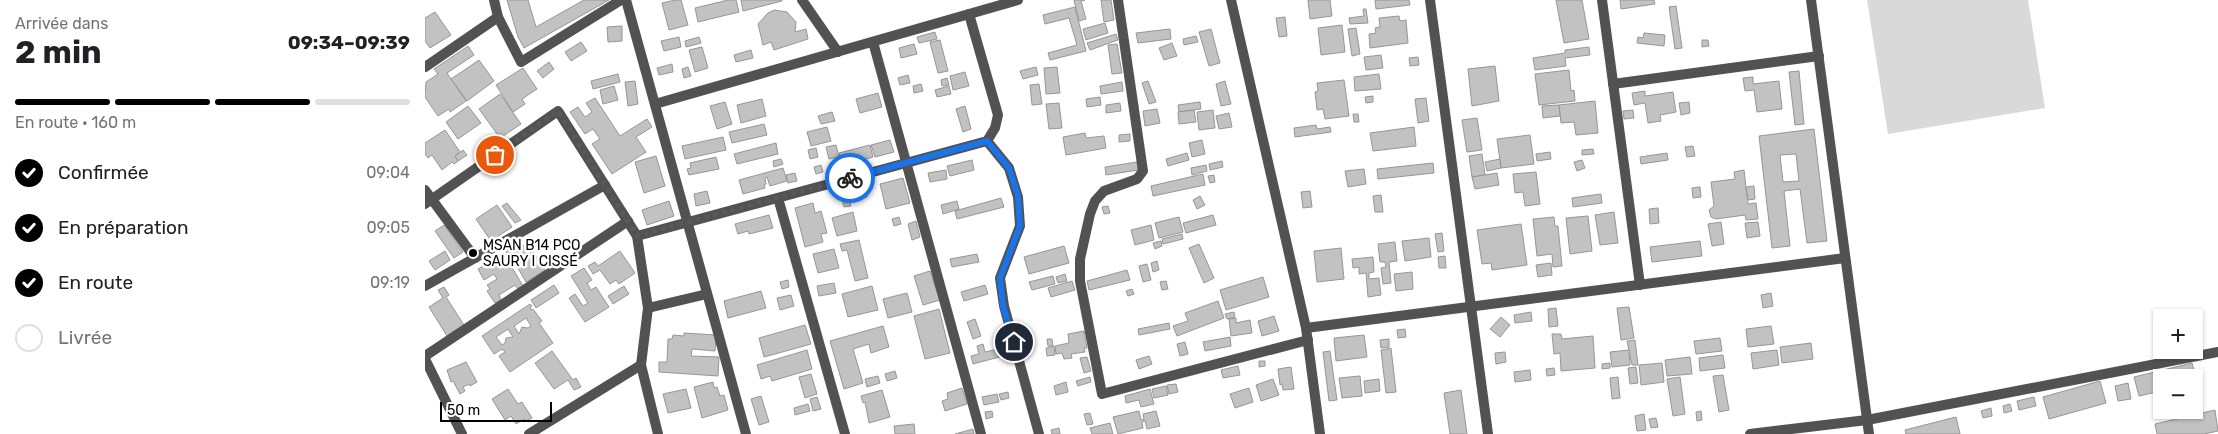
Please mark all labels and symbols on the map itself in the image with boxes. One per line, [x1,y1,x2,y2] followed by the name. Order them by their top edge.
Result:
[474,134,516,176] pin
[825,153,875,203] courier
[483,237,580,270] place label: MSAN B14 PCO SAURY I CISSÉ
[467,247,479,259] marker: MSAN B14 PCO SAURY I CISSÉ
[993,321,1035,363] pin
[440,399,553,422] scale bar

